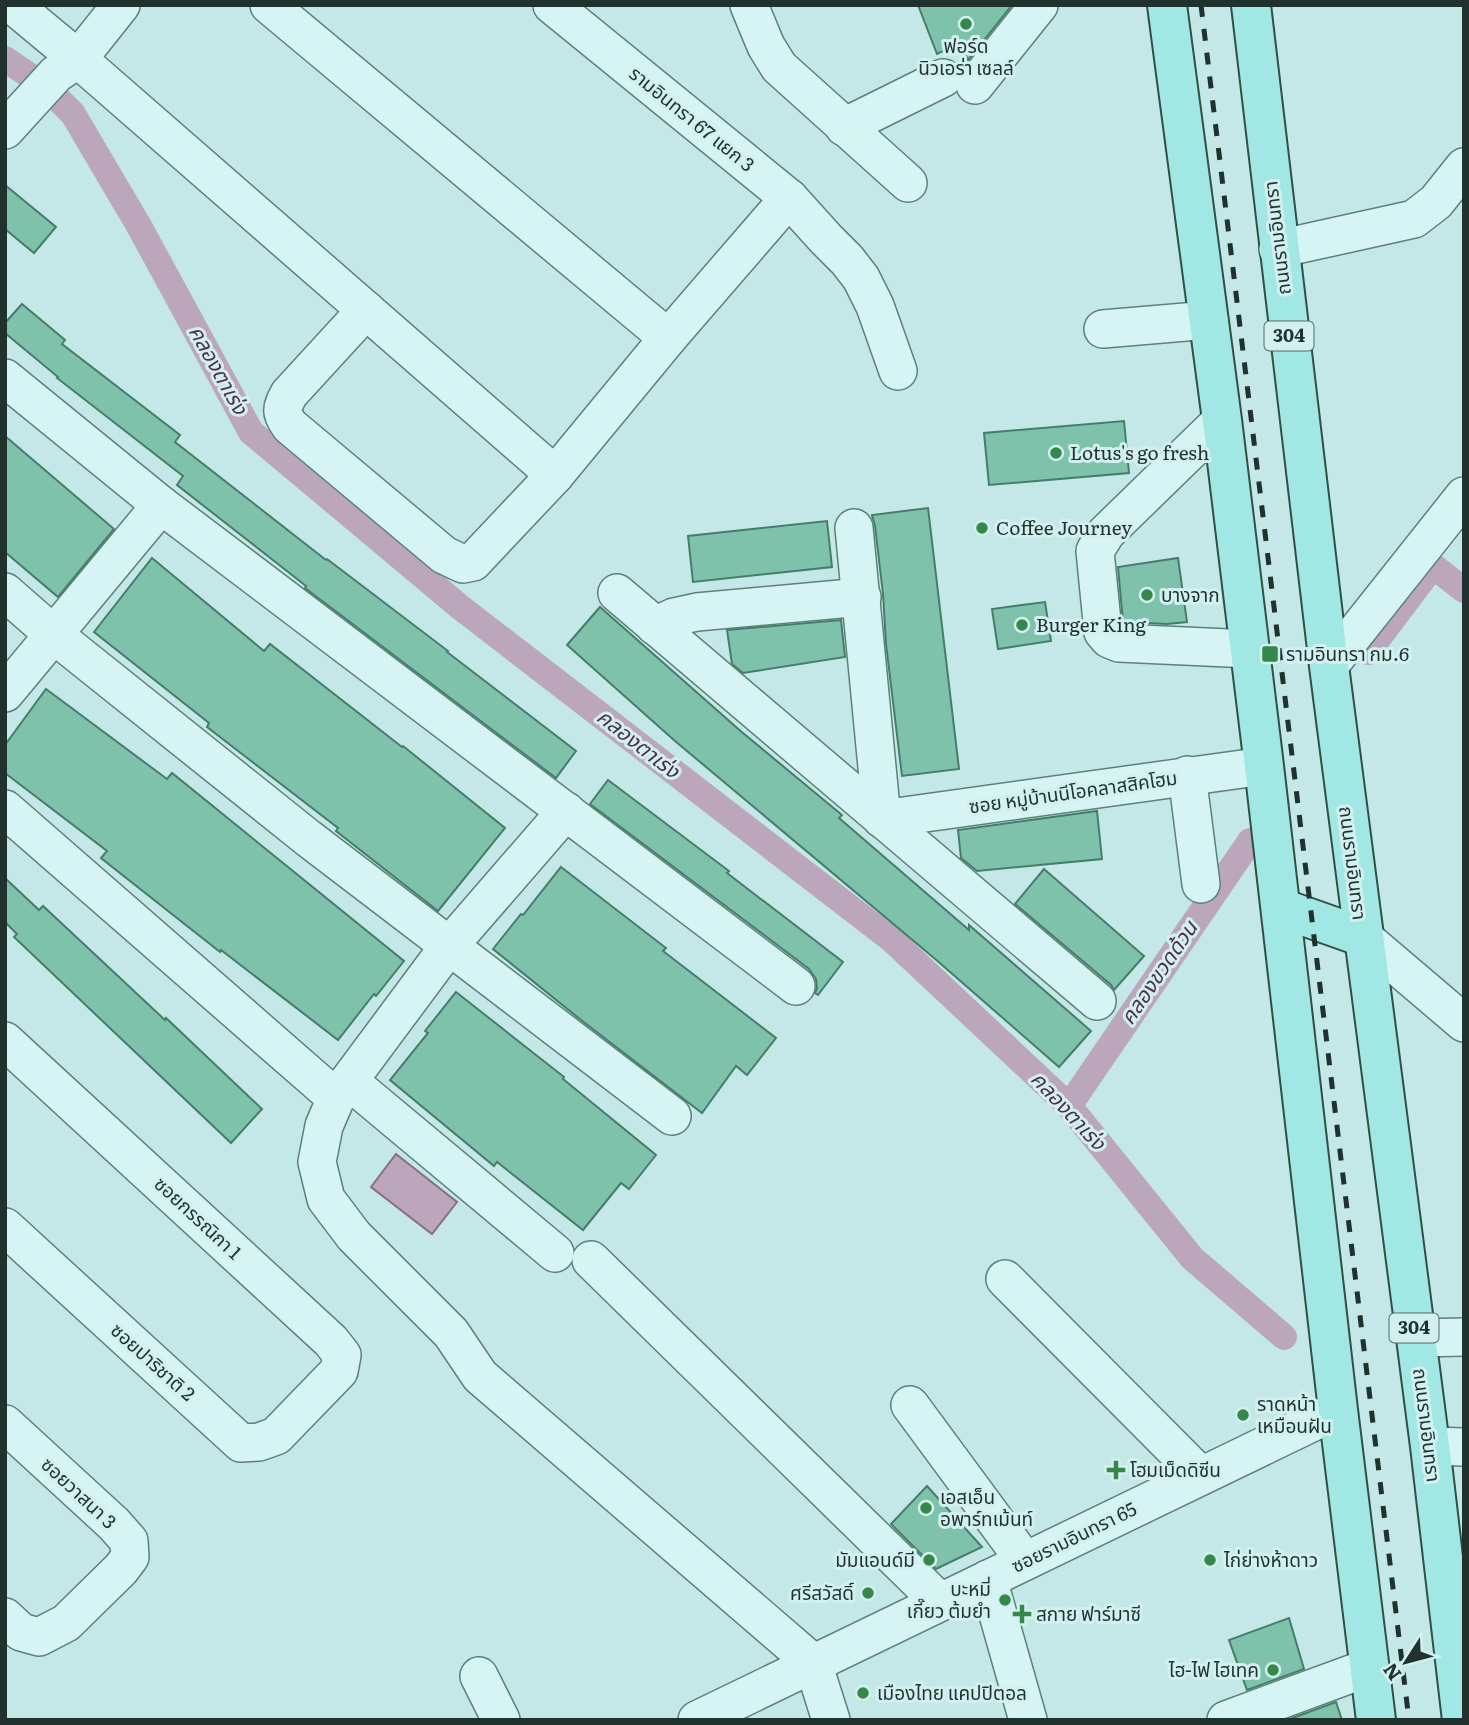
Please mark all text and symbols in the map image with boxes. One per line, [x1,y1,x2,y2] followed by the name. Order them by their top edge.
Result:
[958,16,974,32] marker: ฟอร์ด นิวเอร่า เซลล์
[918,31,1014,81] place label: ฟอร์ด นิวเอร่า เซลล์
[624,59,761,178] street label: รามอินทรา 67 แยก 3
[1255,180,1297,297] street label: ถนนรามอินทรา
[183,319,258,420] water label: คลองตาเร่ง
[1264,322,1314,350] road number: 304
[1070,438,1209,466] place label: Lotus's go fresh
[1048,445,1064,461] marker: Lotus's go fresh
[996,513,1132,541] place label: Coffee Journey
[974,520,990,536] marker: Coffee Journey
[1161,580,1220,608] place label: บางจาก
[1139,587,1155,603] marker: บางจาก
[1036,610,1146,638] place label: Burger King
[1014,617,1030,633] marker: Burger King
[1286,639,1409,667] place label: รามอินทรา กม.6
[1260,644,1280,664] marker: รามอินทรา กม.6
[592,700,689,785] water label: คลองตาเร่ง
[967,763,1179,819] street label: ซอย หมู่บ้านนีโอคลาสสิคโฮม
[1333,804,1375,921] street label: ถนนรามอินทรา
[1111,913,1204,1030] water label: คลองขวดด้วน
[1025,1063,1116,1157] water label: คลองตาเร่ง
[149,1169,249,1265] street label: ซอยกรรณิกา 1
[1390,1314,1438,1343] road number: 304
[105,1316,202,1407] street label: ซอยปาริชาติ 2
[1407,1366,1449,1483] street label: ถนนรามอินทรา
[1257,1389,1332,1439] place label: ราดหน้า เหมือนฝัน
[1235,1407,1251,1423] marker: ราดหน้า เหมือนฝัน
[36,1450,124,1535] street label: ซอยวาสนา 3
[1130,1455,1221,1483] place label: โฮมเม็ดดิซีน
[1108,1462,1124,1478] marker: โฮมเม็ดดิซีน
[940,1482,1033,1532] place label: เอสเอ็น อพาร์ทเม้นท์
[1006,1494,1141,1579] street label: ซอยรามอินทรา 65
[918,1500,934,1516] marker: เอสเอ็น อพาร์ทเม้นท์
[835,1545,915,1573] place label: มัมแอนด์มี
[1223,1545,1318,1573] place label: ไก่ย่างห้าดาว
[921,1552,937,1568] marker: มัมแอนด์มี
[1202,1552,1218,1568] marker: ไก่ย่างห้าดาว
[907,1574,991,1624] place label: บะหมี่ เกี๊ยว ต้มยำ
[790,1578,854,1606] place label: ศรีสวัสดิ์
[860,1585,876,1601] marker: ศรีสวัสดิ์
[997,1592,1013,1608] marker: บะหมี่ เกี๊ยว ต้มยำ
[1036,1599,1141,1627] place label: สกาย ฟาร์มาซี
[1014,1606,1030,1622] marker: สกาย ฟาร์มาซี
[1371,1627,1441,1697] north arrow
[1168,1655,1259,1683] place label: ไฮ-ไฟ ไฮเทค
[1375,1658,1407,1687] text: N
[1265,1662,1281,1678] marker: ไฮ-ไฟ ไฮเทค
[877,1678,1027,1706] place label: เมืองไทย แคปปิตอล
[855,1685,871,1701] marker: เมืองไทย แคปปิตอล

